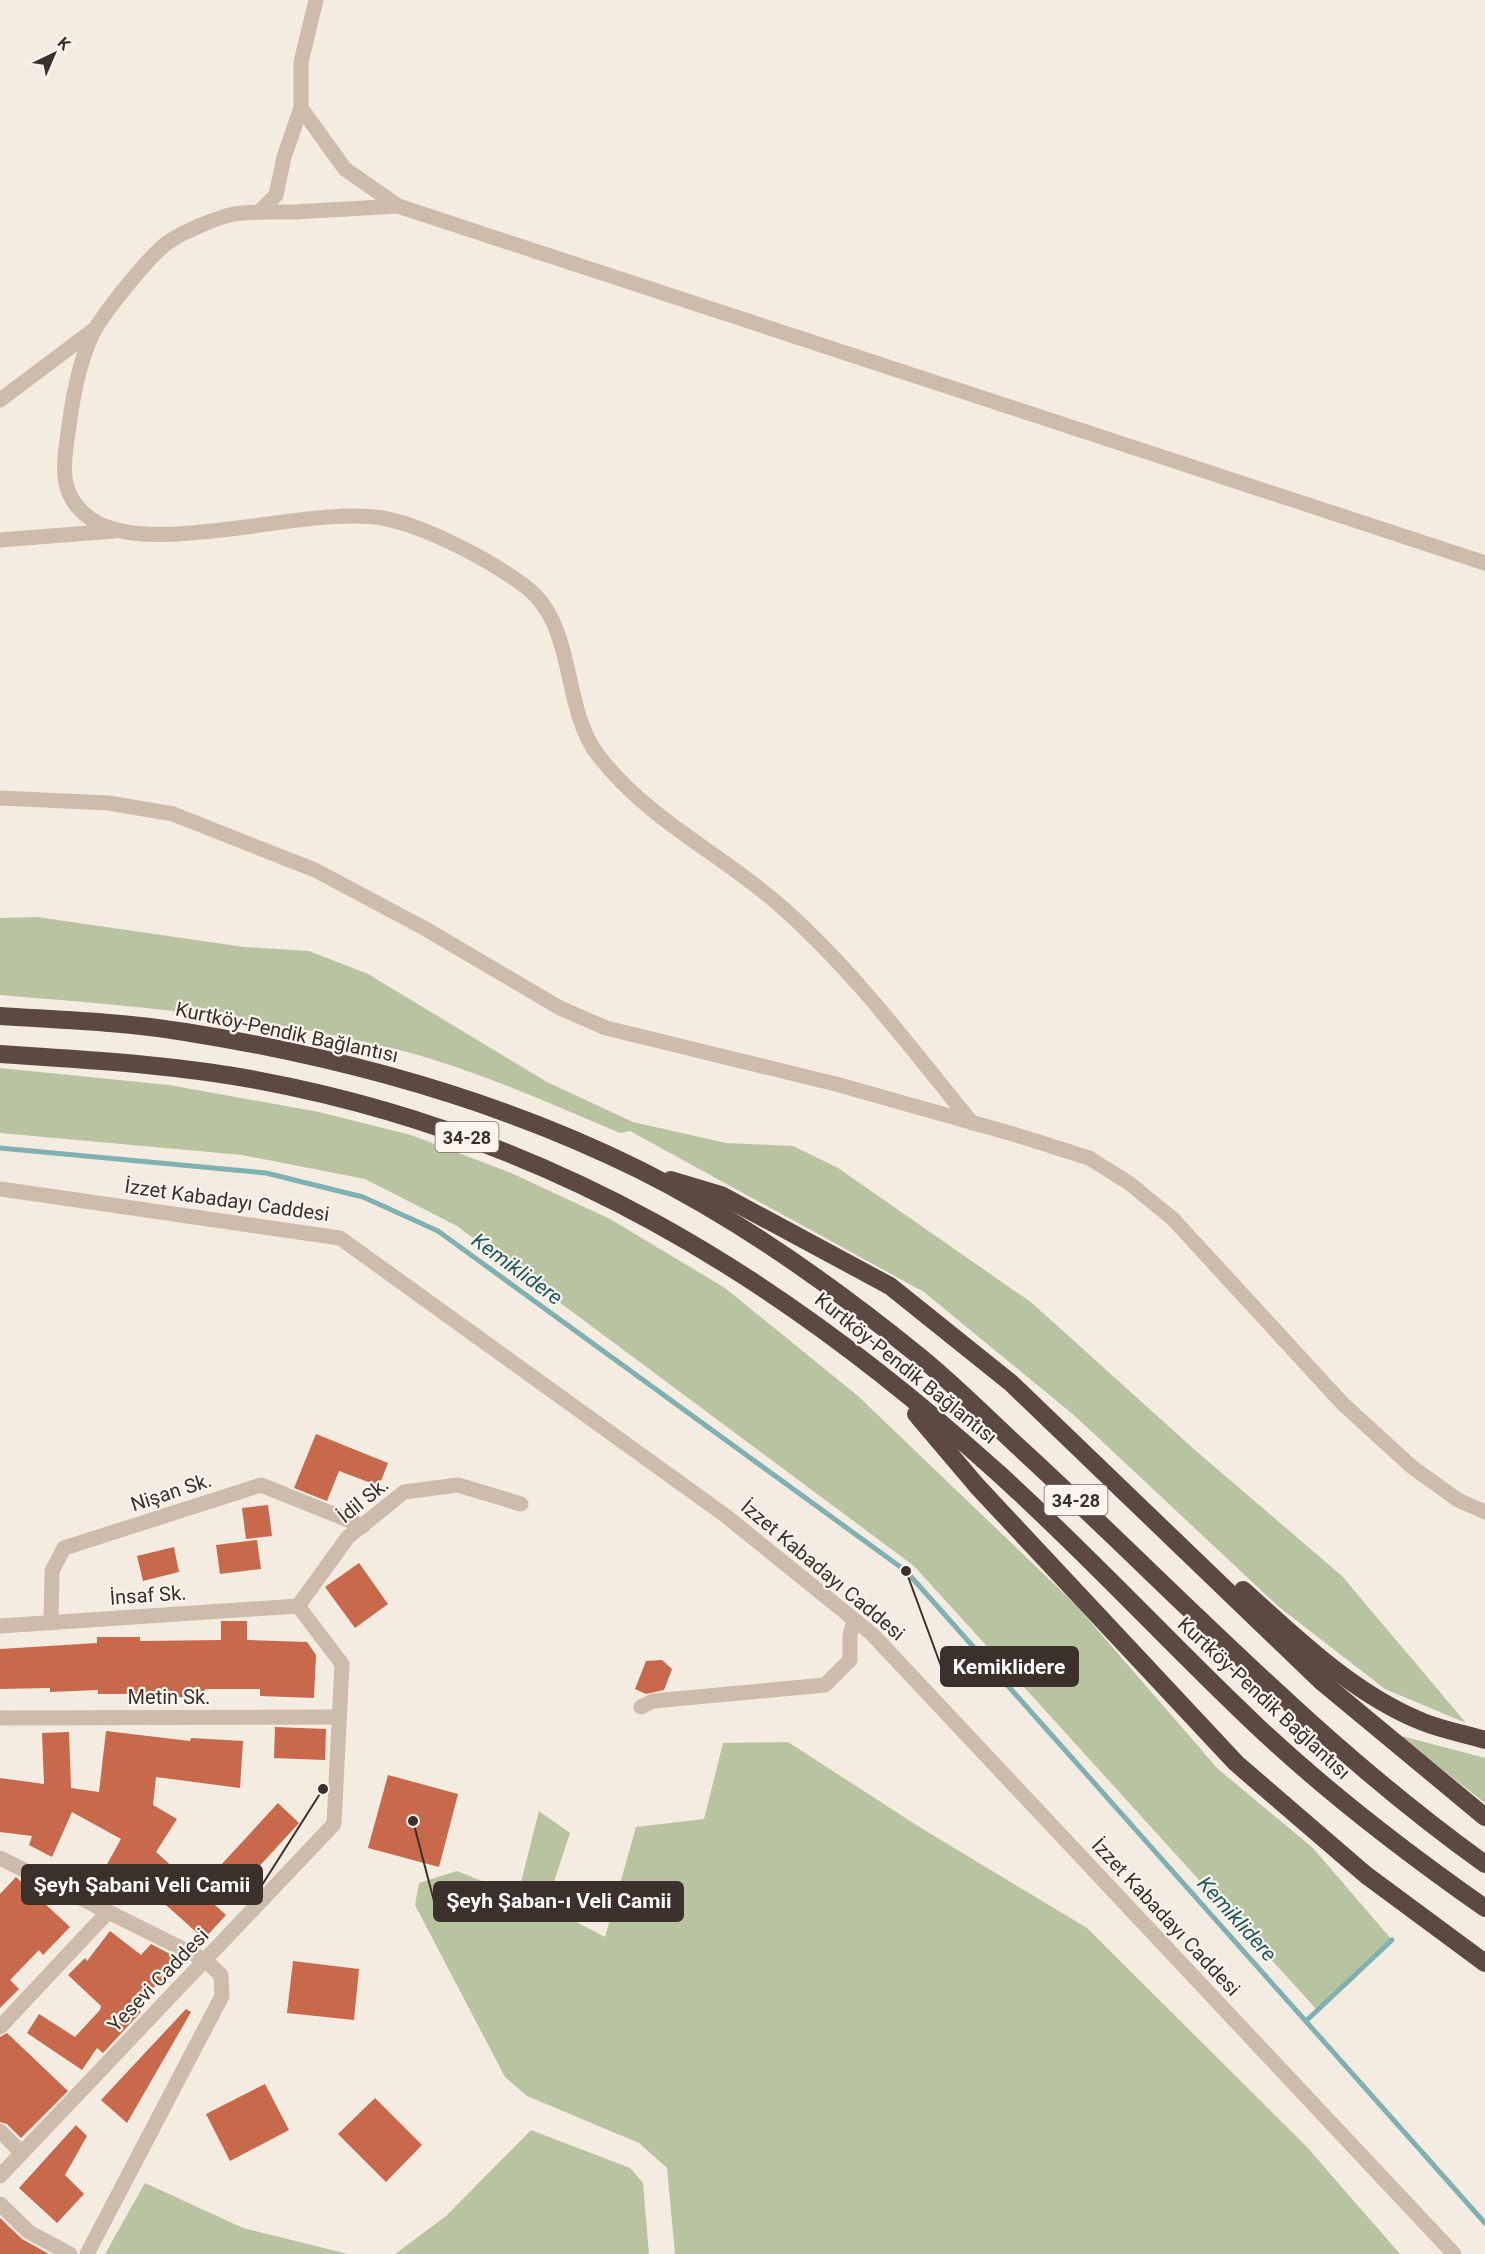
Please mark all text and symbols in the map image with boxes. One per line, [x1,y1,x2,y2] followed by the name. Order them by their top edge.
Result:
[24,24,84,84] north arrow
[54,33,75,55] text: K
[173,997,401,1067] street label: Kurtköy-Pendik Bağlantısı
[436,1122,498,1152] road number: 34-28
[123,1174,331,1226] street label: İzzet Kabadayı Caddesi
[467,1228,567,1310] water label: Kemiklidere
[810,1287,1002,1449] street label: Kurtköy-Pendik Bağlantısı
[128,1468,214,1516] street label: Nişan Sk.
[333,1472,393,1528] street label: İdil Sk.
[1044,1485,1108,1515] road number: 34-28
[736,1494,910,1646] street label: İzzet Kabadayı Caddesi
[109,1580,187,1610] street label: İnsaf Sk.
[1173,1612,1355,1784] street label: Kurtköy-Pendik Bağlantısı
[941,1647,1078,1686] callout: Kemiklidere
[953,1655,1065,1679] text: Kemiklidere
[128,1685,210,1709] street label: Metin Sk.
[1087,1833,1245,2001] street label: İzzet Kabadayı Caddesi
[22,1865,262,1904] callout: Şeyh Şabani Veli Camii
[1193,1872,1282,1967] water label: Kemiklidere
[34,1873,250,1897] text: Şeyh Şabani Veli Camii
[434,1882,683,1921] callout: Şeyh Şaban-ı Veli Camii
[446,1889,672,1913] text: Şeyh Şaban-ı Veli Camii
[103,1923,213,2037] street label: Yesevi Caddesi

